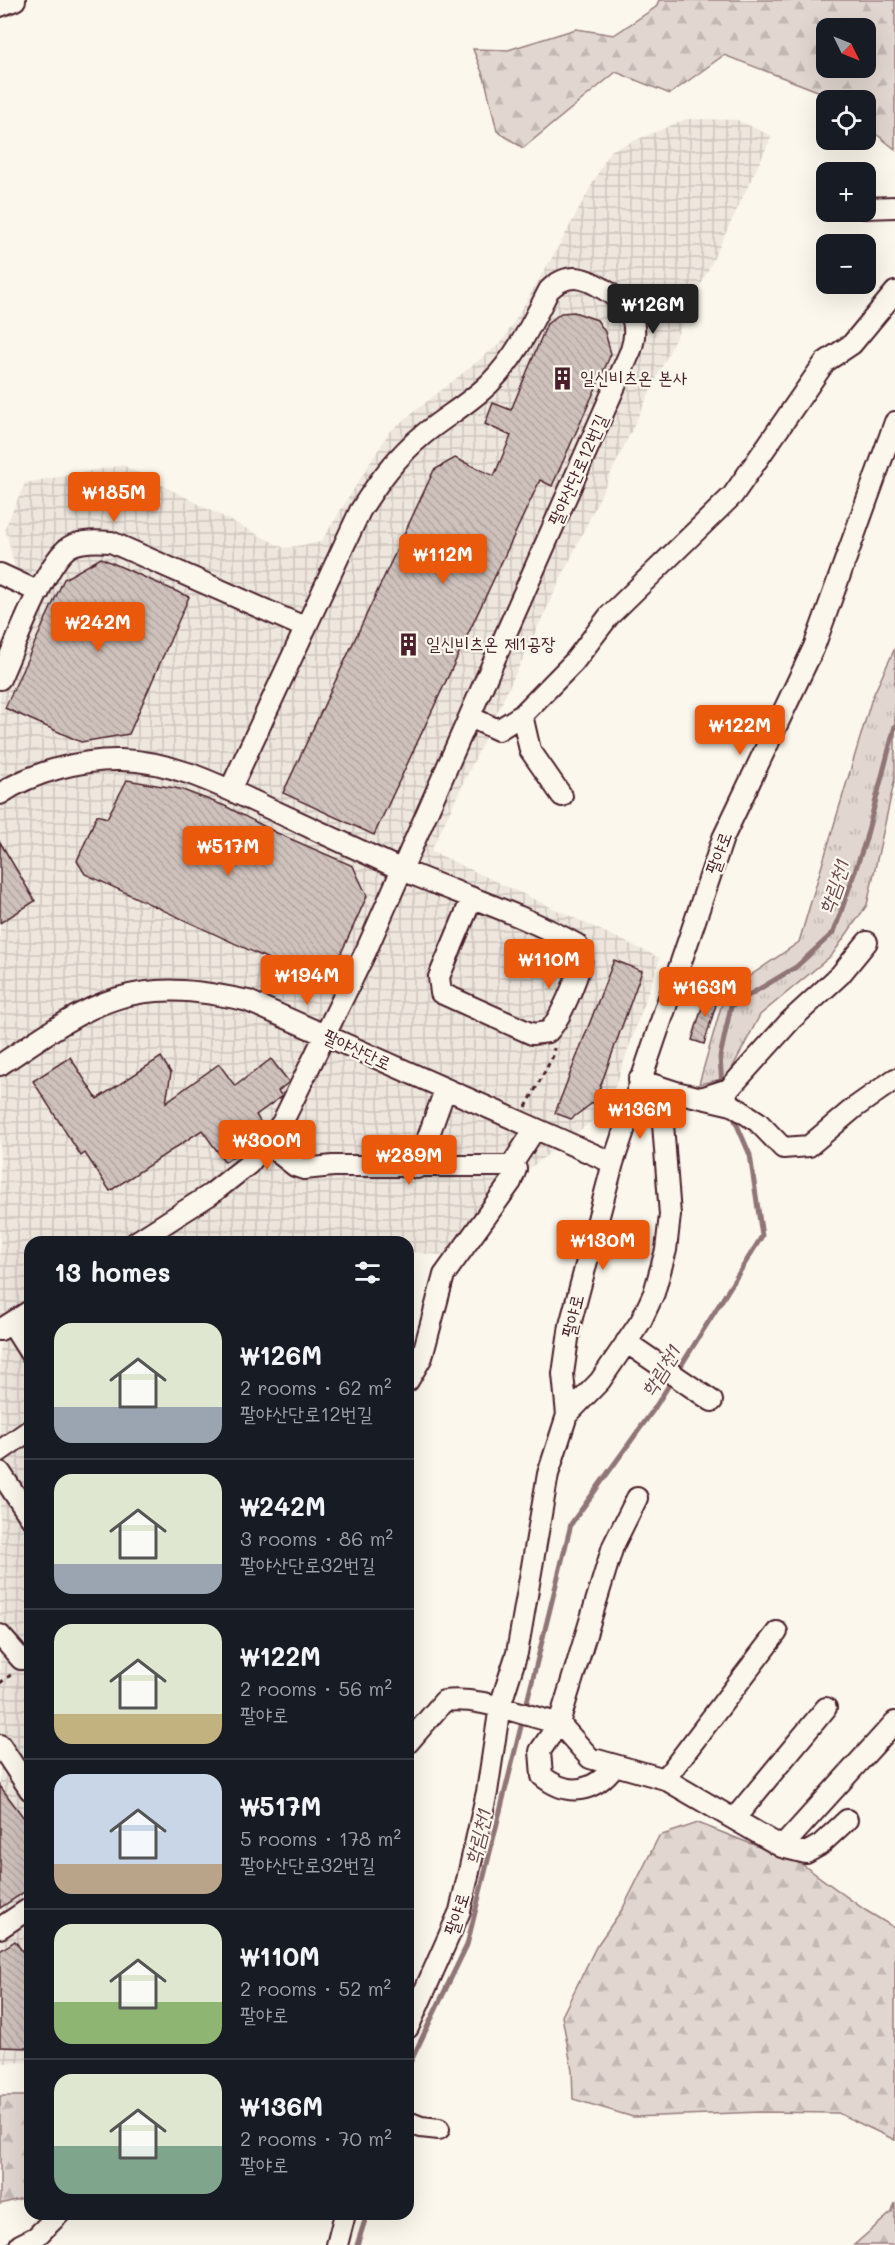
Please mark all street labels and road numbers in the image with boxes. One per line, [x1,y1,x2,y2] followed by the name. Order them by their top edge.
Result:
[542,410,613,529] street label: 팔야산단로12번길
[699,828,737,877] street label: 팔야로
[320,1023,395,1075] street label: 팔야산단로
[555,1292,589,1340] street label: 팔야로
[438,1889,474,1938] street label: 팔야로

